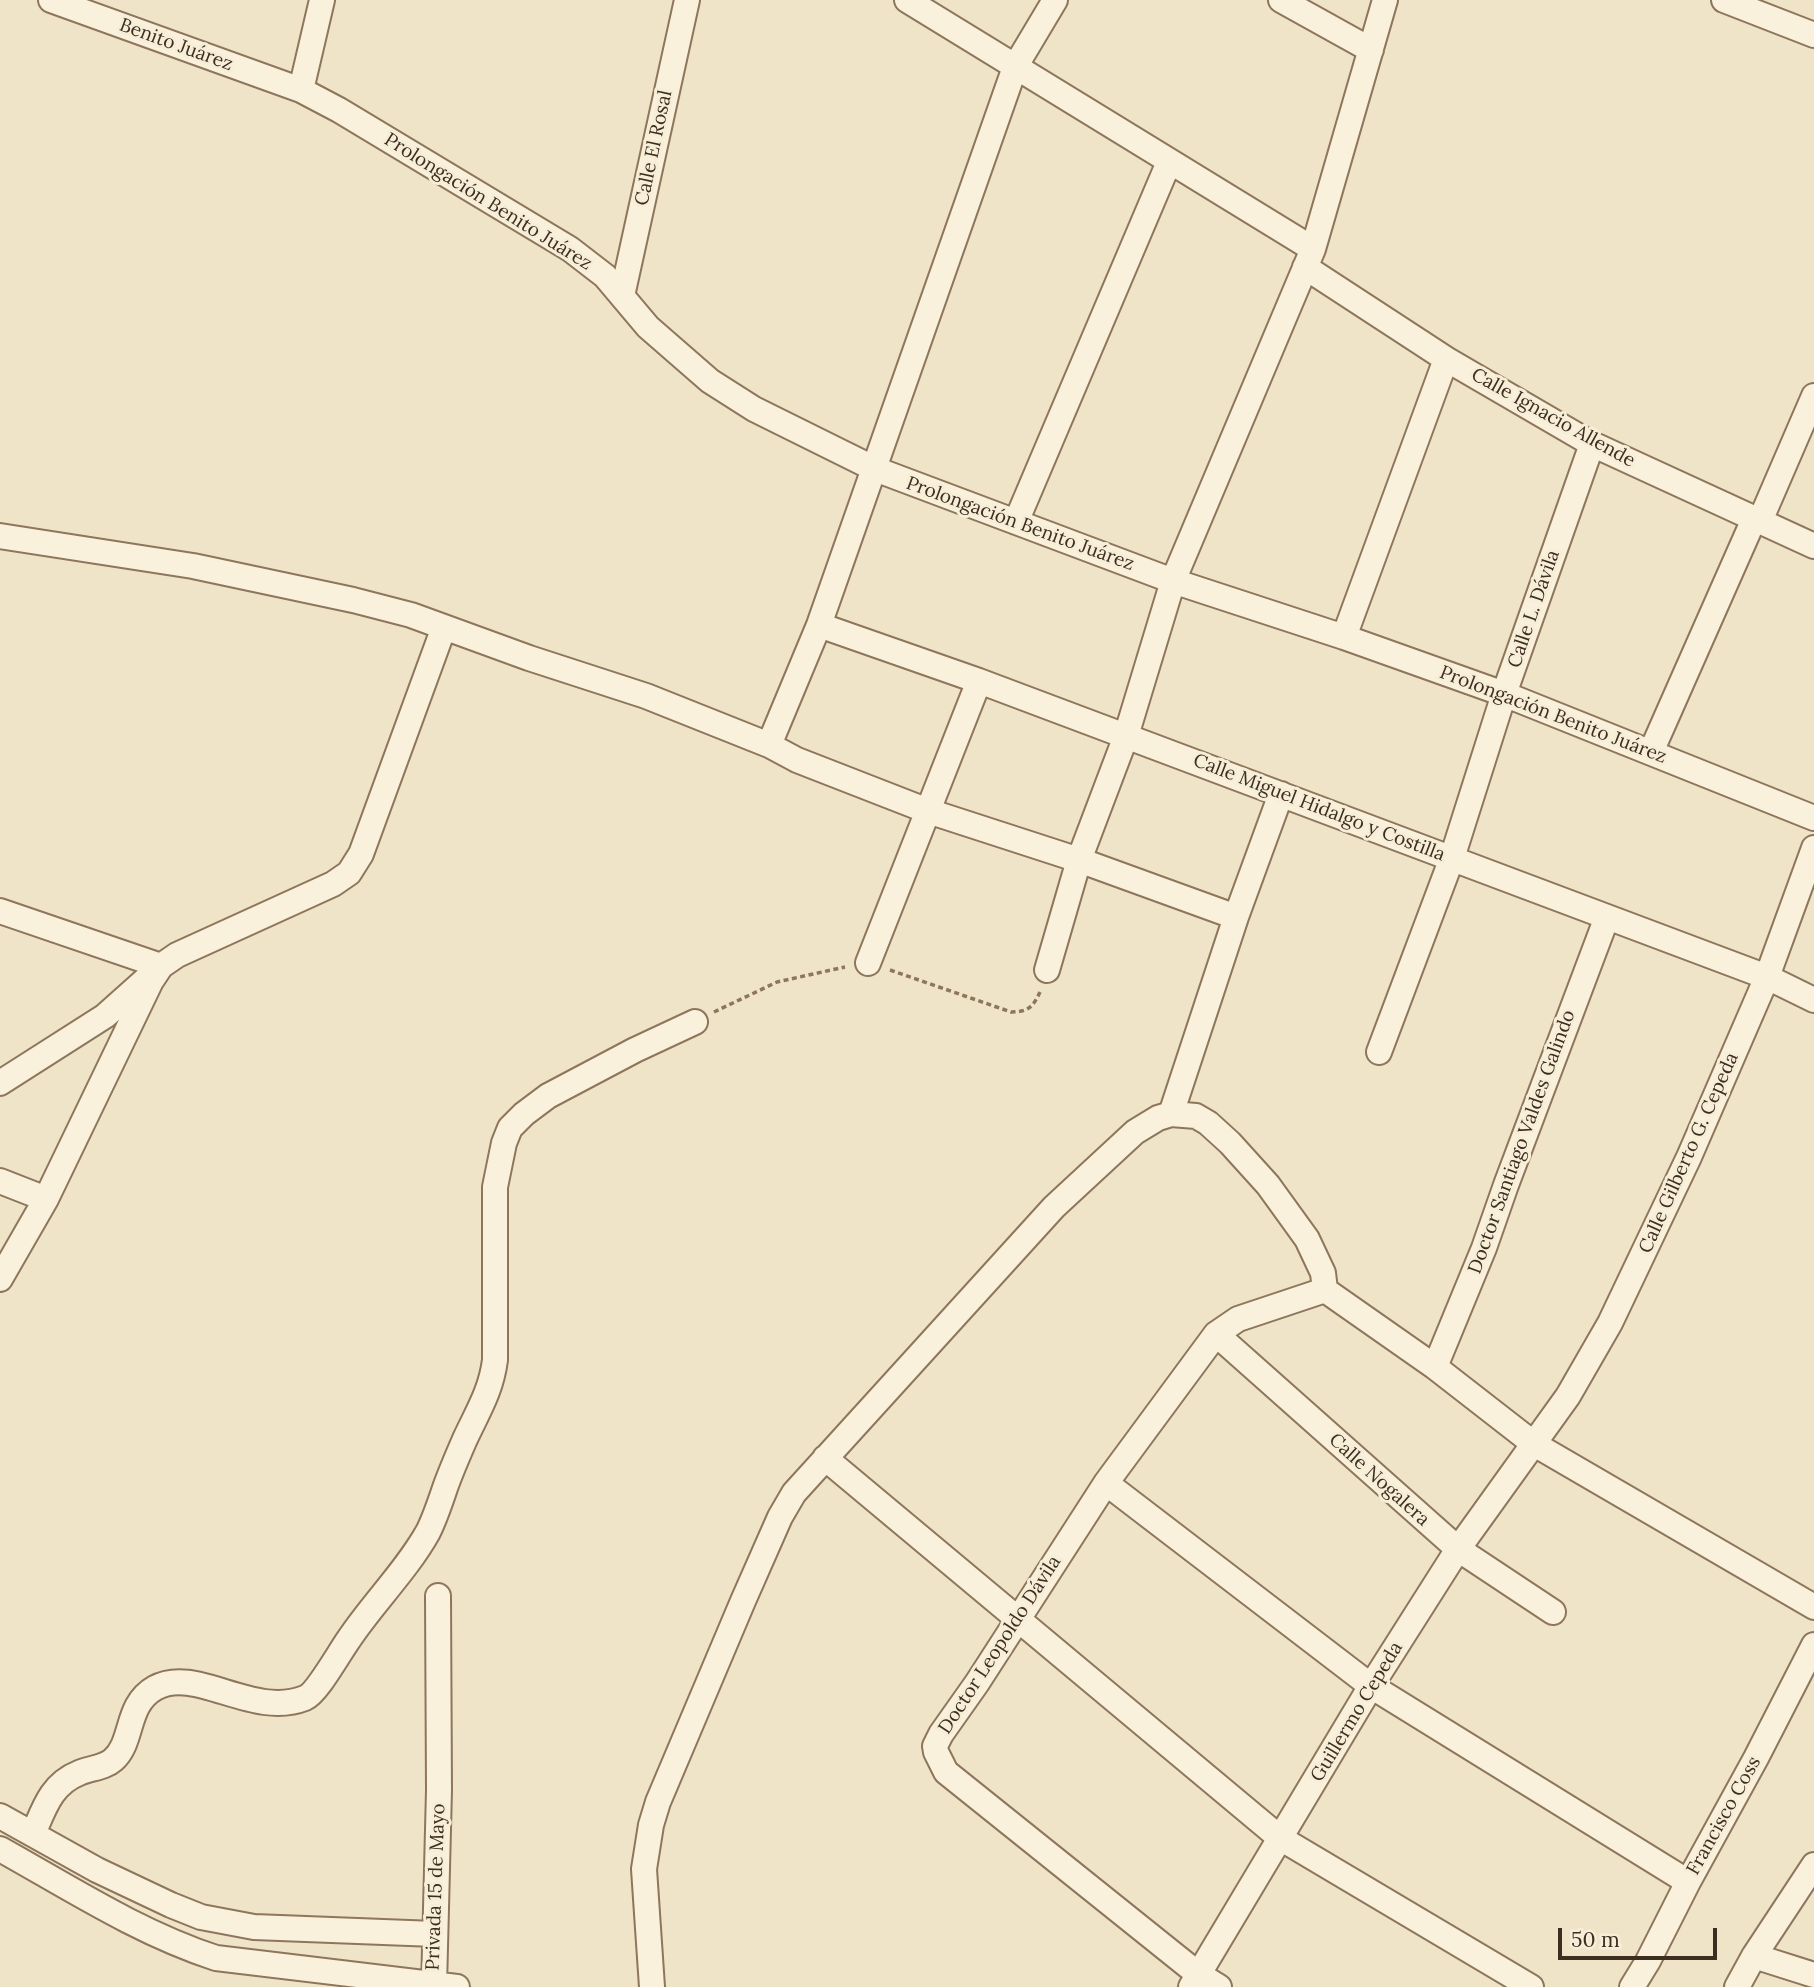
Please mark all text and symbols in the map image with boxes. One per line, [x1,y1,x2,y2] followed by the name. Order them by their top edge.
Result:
[116,14,236,76] street label: Benito Juárez
[631,88,677,208] street label: Calle El Rosal
[380,128,596,276] street label: Prolongación Benito Juárez
[1467,363,1639,473] street label: Calle Ignacio Allende
[903,472,1137,576] street label: Prolongación Benito Juárez
[1503,547,1565,671] street label: Calle L. Dávila
[1436,661,1670,769] street label: Prolongación Benito Juárez
[1190,749,1448,867] street label: Calle Miguel Hidalgo y Costilla
[1464,1007,1580,1277] street label: Doctor Santiago Valdes Galindo
[1634,1049,1744,1257] street label: Calle Gilberto G. Cepeda
[1324,1429,1434,1531] street label: Calle Nogalera
[934,1552,1066,1738] street label: Doctor Leopoldo Dávila
[1306,1638,1408,1786] street label: Guillermo Cepeda
[1682,1753,1766,1879] street label: Francisco Coss
[422,1803,450,1971] street label: Privada 15 de Mayo
[1562,1913,1721,1957] scale bar
[1571,1926,1620,1953] text: 50 m

